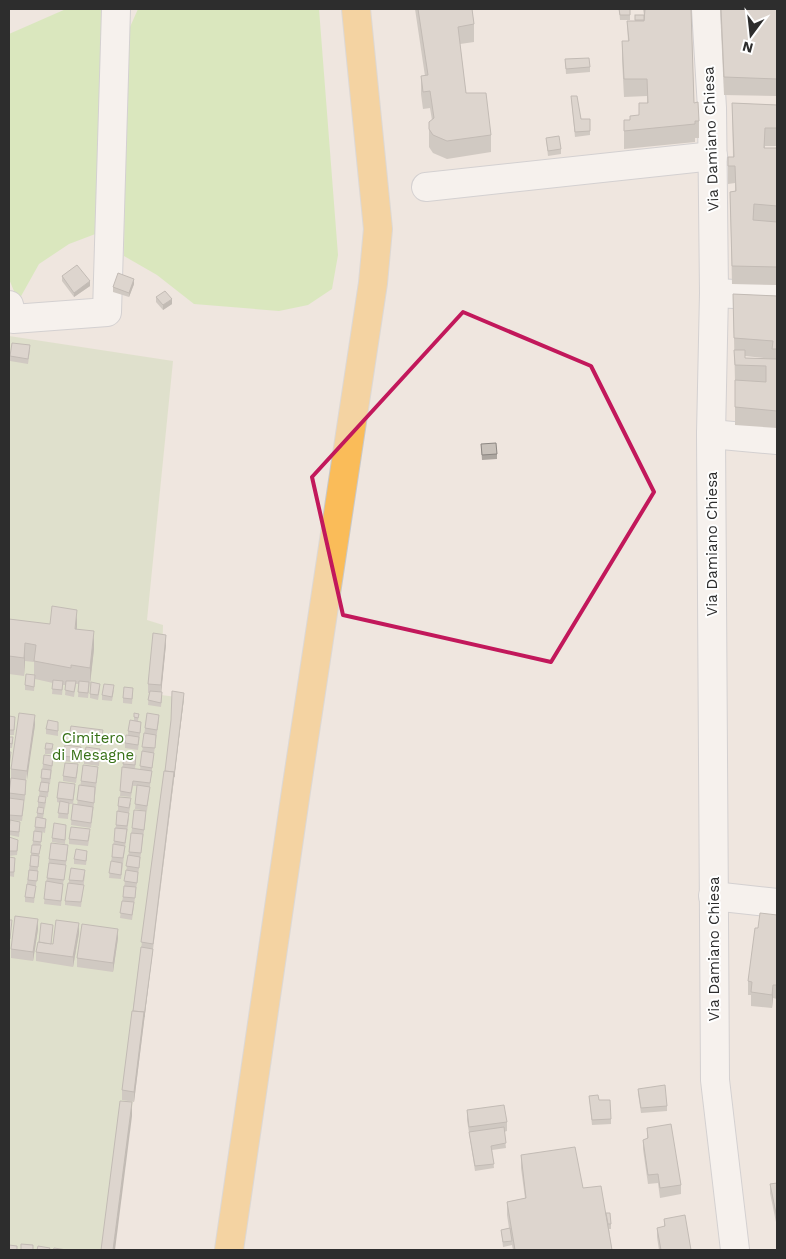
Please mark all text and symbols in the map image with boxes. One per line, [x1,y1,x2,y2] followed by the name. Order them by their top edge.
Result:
[726,10,776,60] north arrow
[741,38,755,57] text: N
[699,66,723,212] street label: Via Damiano Chiesa
[703,471,721,617] street label: Via Damiano Chiesa
[52,729,134,764] park label: Cimitero di Mesagne
[705,876,723,1022] street label: Via Damiano Chiesa

